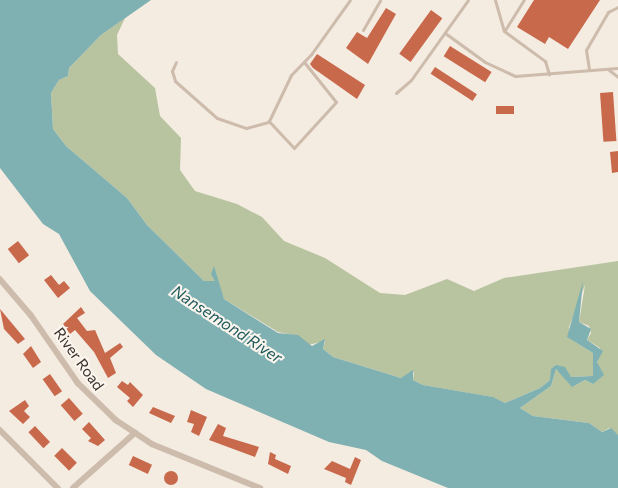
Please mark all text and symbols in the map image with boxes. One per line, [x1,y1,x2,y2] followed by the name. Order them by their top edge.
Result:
[168,281,286,367] water label: Nansemond River
[50,324,108,394] street label: River Road

